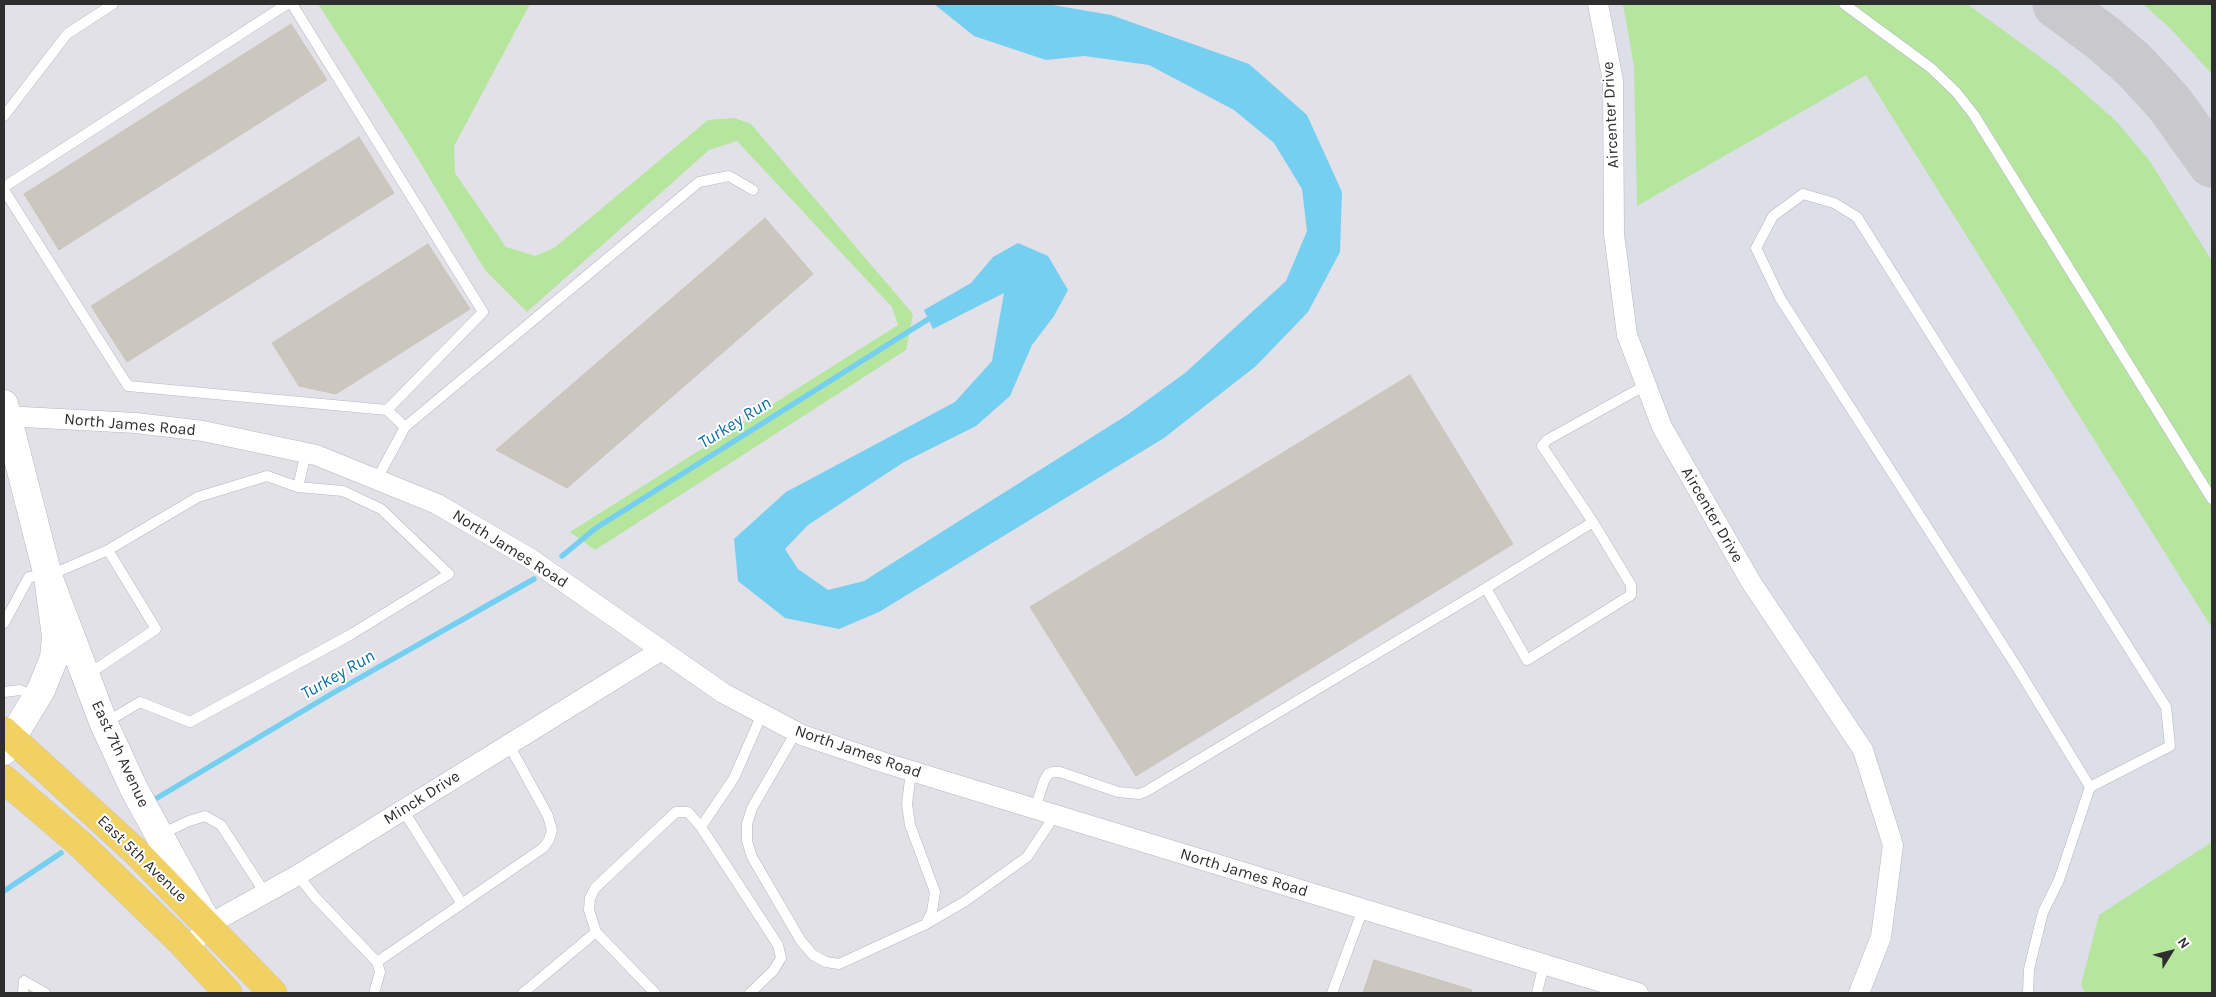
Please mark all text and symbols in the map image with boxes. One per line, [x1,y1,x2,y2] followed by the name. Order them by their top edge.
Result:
[1599,61,1623,169] street label: Aircenter Drive
[695,392,775,454] water label: Turkey Run
[63,410,197,440] street label: North James Road
[1677,464,1747,566] street label: Aircenter Drive
[449,506,571,592] street label: North James Road
[297,645,379,705] water label: Turkey Run
[87,698,153,810] street label: East 7th Avenue
[792,721,924,783] street label: North James Road
[380,767,464,829] street label: Minck Drive
[93,811,191,907] street label: East 5th Avenue
[1178,844,1310,902] street label: North James Road
[2146,927,2196,977] north arrow
[2174,934,2193,952] text: N

